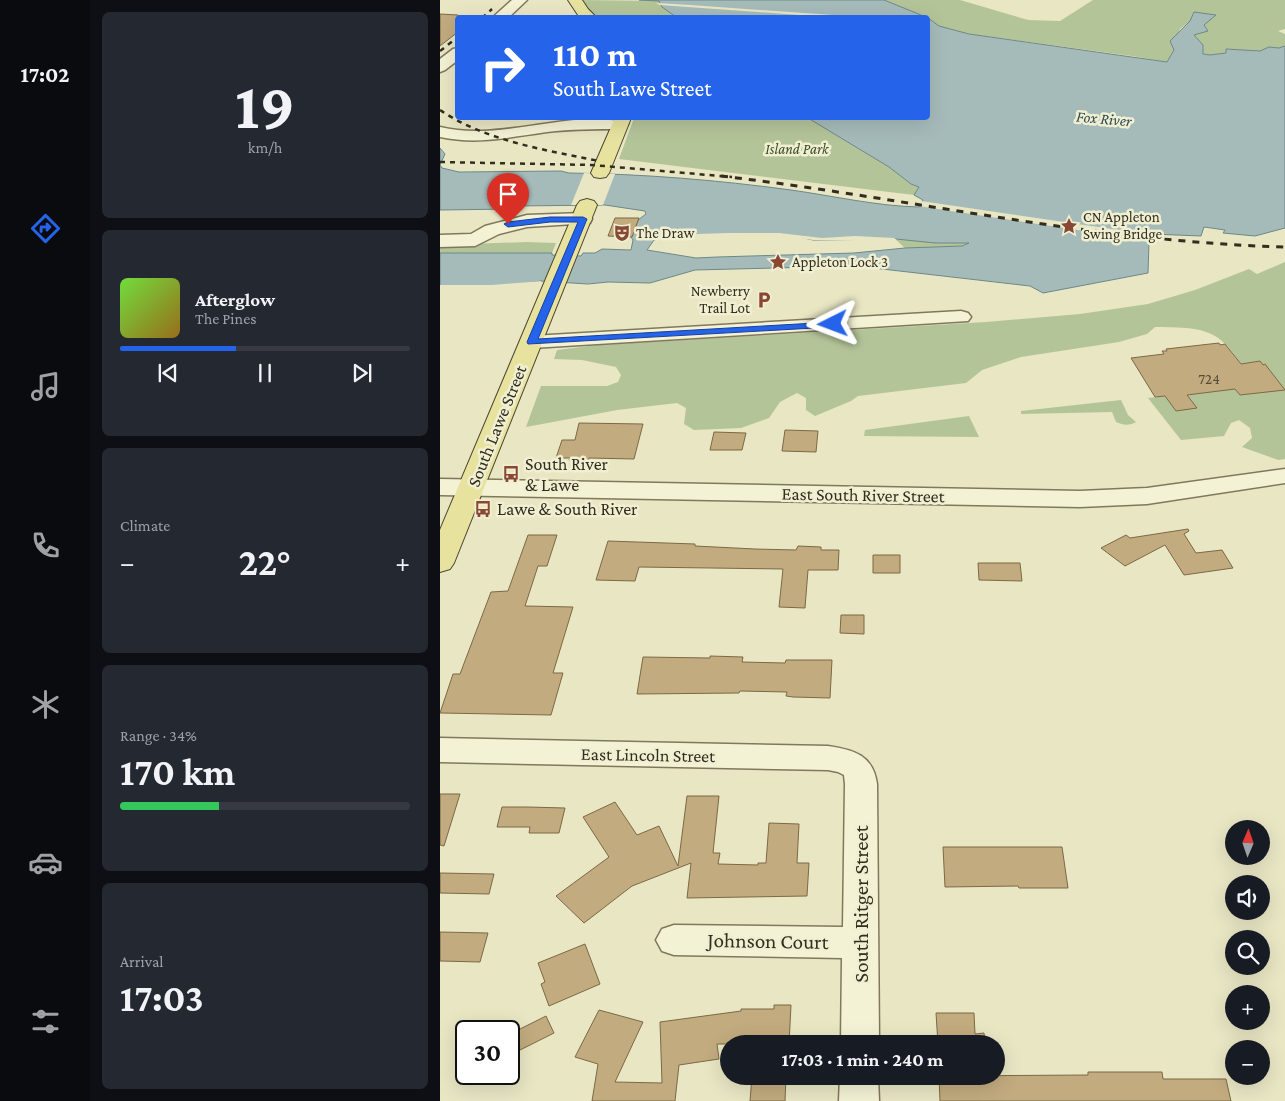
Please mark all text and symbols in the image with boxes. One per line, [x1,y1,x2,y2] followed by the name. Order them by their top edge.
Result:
[470,35,535,100] icon: right
[553,35,637,74] text: 110 m
[21,62,69,87] text: 17:02
[235,70,295,142] text: 19
[553,76,711,101] text: South Lawe Street
[1076,108,1133,129] water label: Fox River
[248,139,282,156] text: km/h
[765,141,830,157] park label: Island Park
[487,173,529,224] pin
[494,180,522,208] icon: arrive
[1083,209,1162,243] place label: CN Appleton Swing Bridge
[28,211,63,246] icon: directions
[1059,216,1079,236] place icon: CN Appleton Swing Bridge
[612,223,632,243] theatre icon: The Draw
[636,225,696,241] place label: The Draw
[768,252,788,272] place icon: Appleton Lock 3
[792,254,888,271] place label: Appleton Lock 3
[691,283,751,316] place label: Newberry Trail Lot
[195,289,275,310] text: Afterglow
[754,290,774,310] parking icon: Newberry Trail Lot
[806,297,858,349] position arrow
[195,310,256,327] text: The Pines
[154,359,182,387] icon: previous
[251,359,279,387] icon: pause
[348,359,376,387] icon: next
[463,361,531,490] street label: South Lawe Street
[28,369,63,404] icon: music
[1198,371,1220,387] house number: 724
[525,454,609,495] place label: South River & Lawe
[501,464,521,484] bus stop icon: South River & Lawe
[781,484,946,506] street label: East South River Street
[473,499,493,519] bus stop icon: Lawe & South River
[497,499,638,519] place label: Lawe & South River
[120,517,170,534] text: Climate
[28,528,63,563] icon: phone
[239,541,291,583] text: 22°
[120,547,135,578] text: −
[395,547,410,578] text: +
[28,687,63,722] icon: climate
[120,727,197,744] text: Range · 34%
[581,744,716,766] street label: East Lincoln Street
[120,751,235,793] text: 170 km
[1225,820,1270,865] north arrow
[1225,820,1270,1085] map controls
[849,824,873,983] street label: South Ritger Street
[28,845,63,880] icon: car
[1225,875,1270,920] button: sound
[705,928,830,954] street label: Johnson Court
[1225,930,1270,975] button: search
[120,953,164,970] text: Arrival
[120,977,204,1019] text: 17:03
[1225,985,1270,1030] button: +
[28,1004,63,1039] icon: filters
[455,1020,520,1085] speed limit sign: 30
[1225,1040,1270,1085] button: −
[782,1049,943,1070] text: 17:03 · 1 min · 240 m

